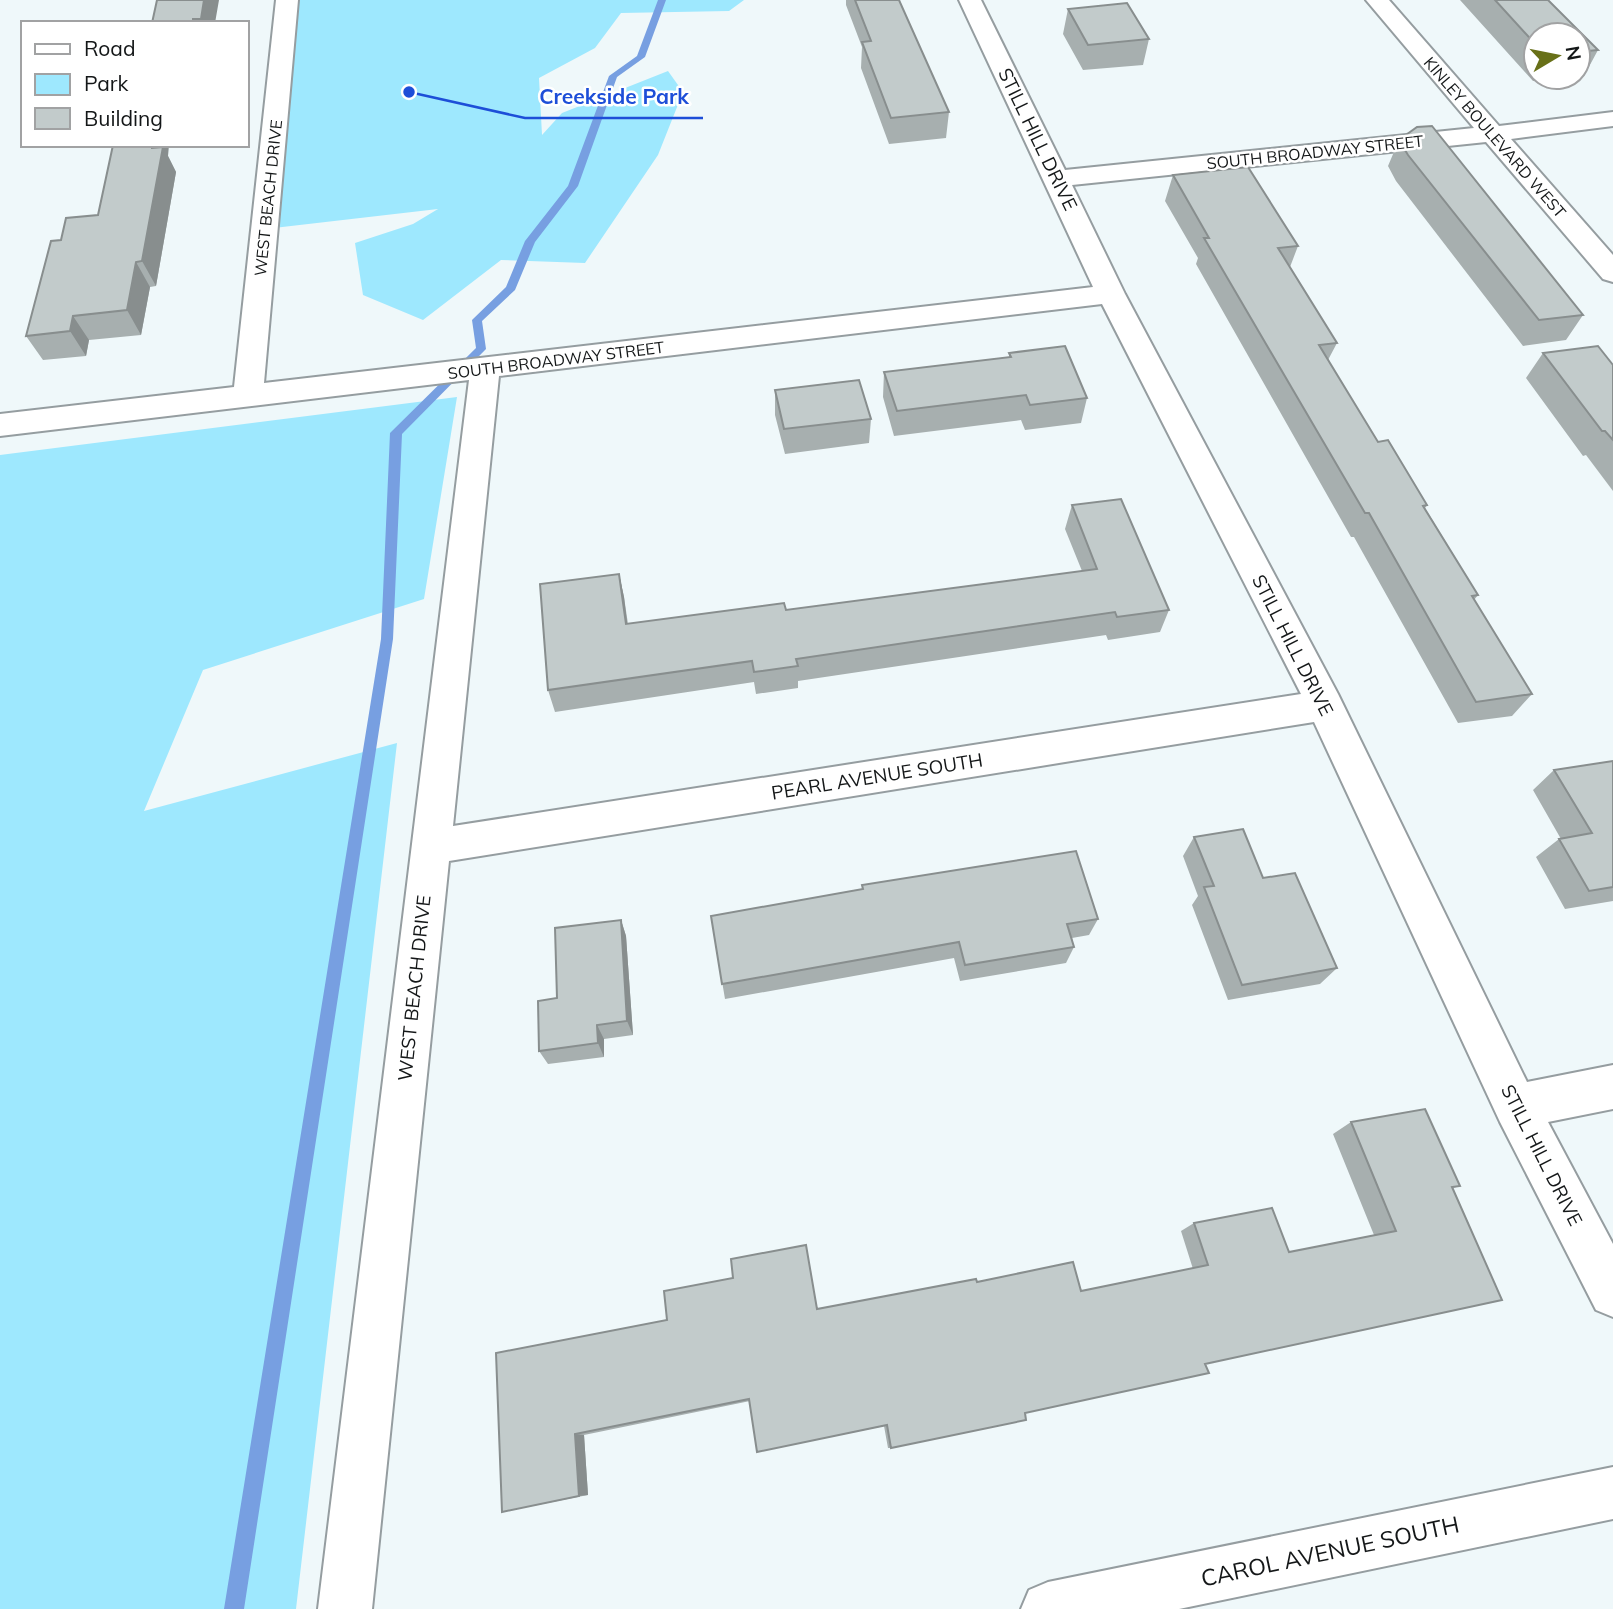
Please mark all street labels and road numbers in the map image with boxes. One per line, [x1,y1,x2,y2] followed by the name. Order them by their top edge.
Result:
[1420,52,1571,222] street label: KINLEY BOULEVARD WEST
[993,64,1083,214] street label: STILL HILL DRIVE
[250,119,286,277] street label: WEST BEACH DRIVE
[1206,131,1425,173] street label: SOUTH BROADWAY STREET
[447,337,666,383] street label: SOUTH BROADWAY STREET
[1247,570,1339,720] street label: STILL HILL DRIVE
[770,747,984,805] street label: PEARL AVENUE SOUTH
[392,894,436,1082] street label: WEST BEACH DRIVE
[1496,1080,1588,1230] street label: STILL HILL DRIVE
[1198,1509,1462,1593] street label: CAROL AVENUE SOUTH

